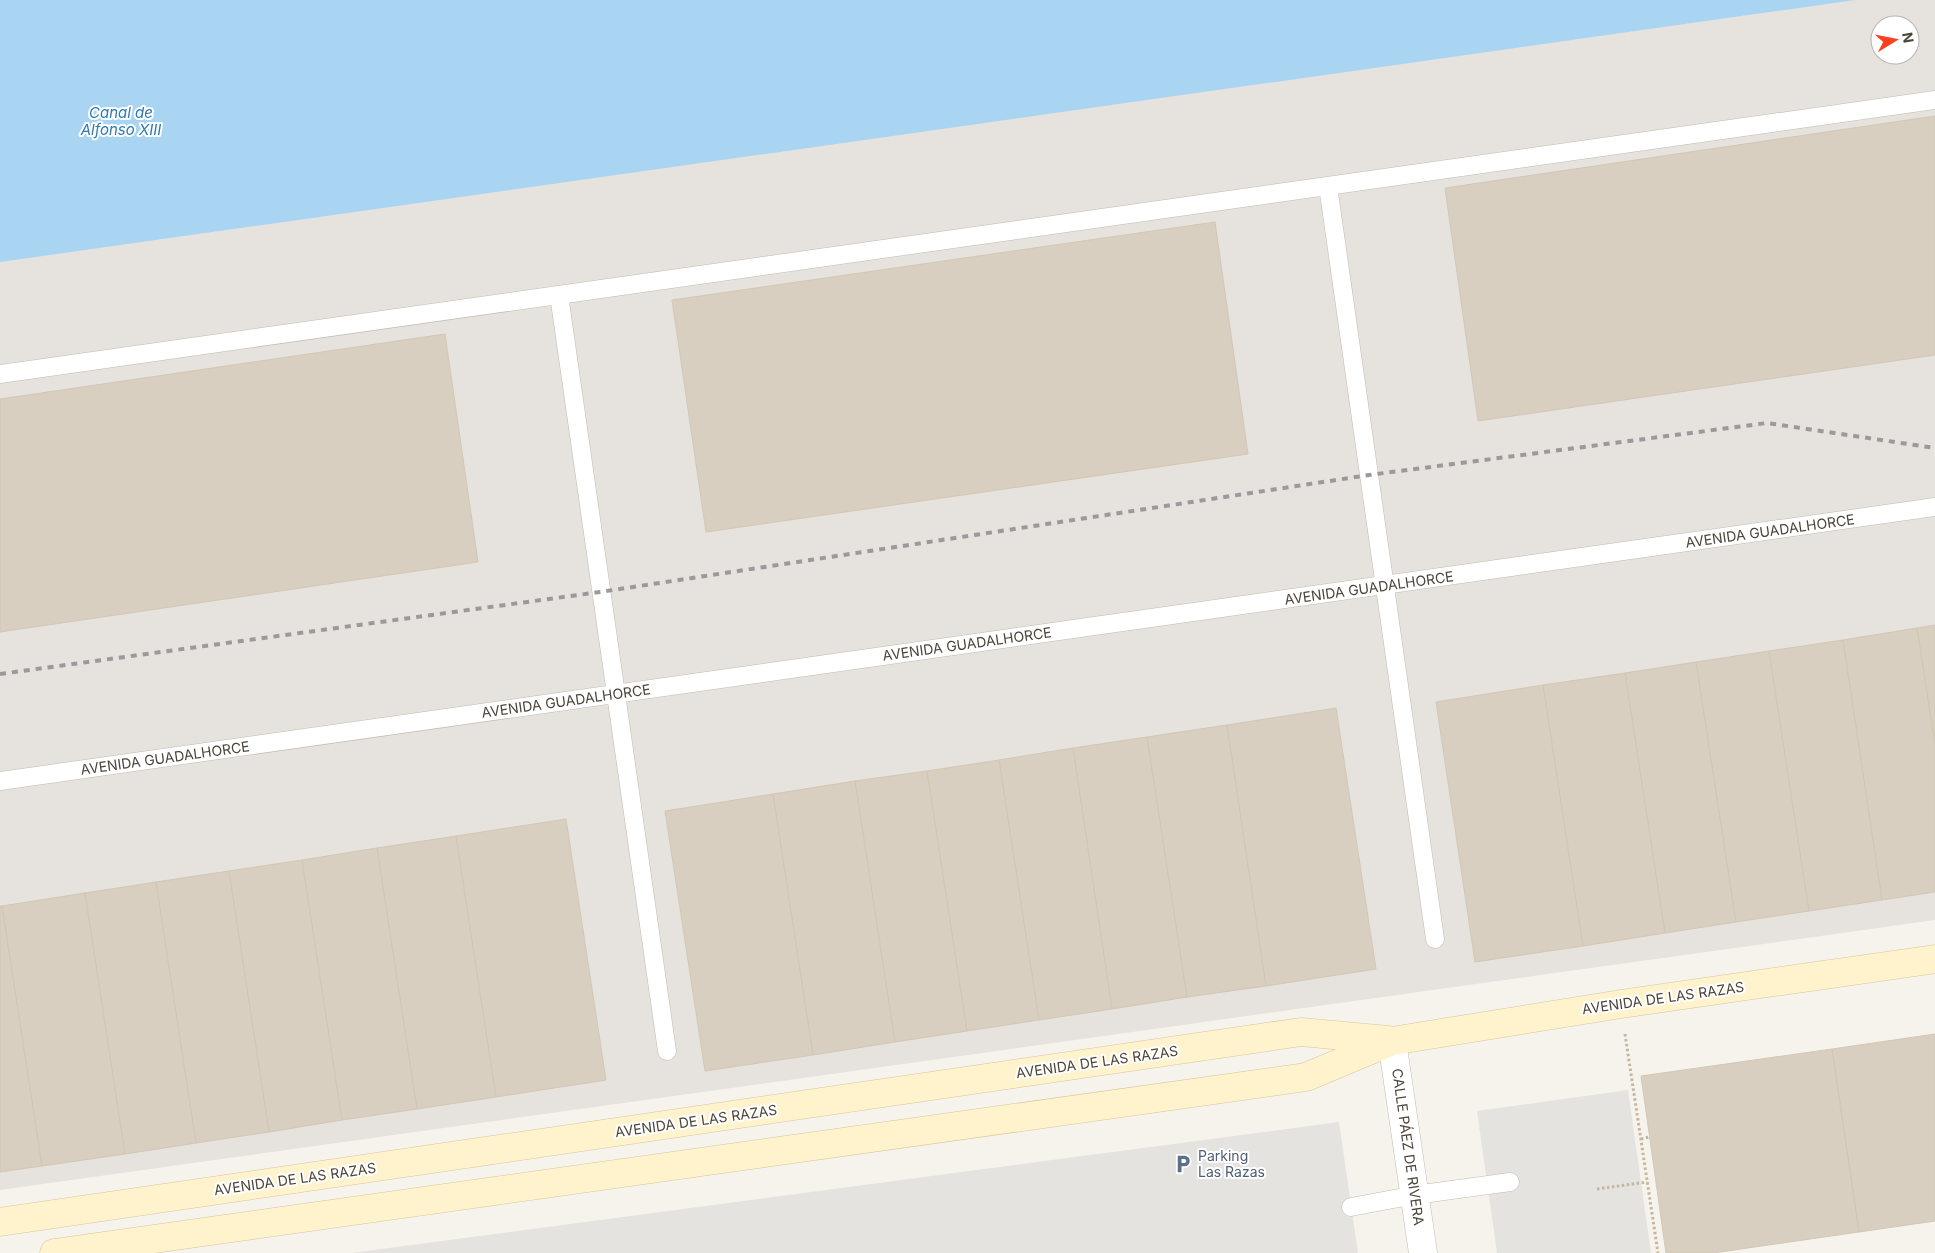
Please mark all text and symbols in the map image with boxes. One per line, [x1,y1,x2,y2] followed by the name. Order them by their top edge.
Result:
[1870,15,1920,65] north arrow
[1899,31,1918,44] text: N
[80,103,161,139] water label: Canal de Alfonso XIII
[1684,510,1856,551] street label: AVENIDA GUADALHORCE
[1283,567,1455,608] street label: AVENIDA GUADALHORCE
[881,623,1053,664] street label: AVENIDA GUADALHORCE
[480,680,652,721] street label: AVENIDA GUADALHORCE
[79,737,251,778] street label: AVENIDA GUADALHORCE
[1581,978,1745,1017] street label: AVENIDA DE LAS RAZAS
[1015,1042,1179,1081] street label: AVENIDA DE LAS RAZAS
[1389,1067,1428,1227] street label: CALLE PÁEZ DE RIVERA
[614,1101,778,1140] street label: AVENIDA DE LAS RAZAS
[1198,1147,1265,1180] place label: Parking Las Razas
[1172,1153,1194,1175] parking icon: Parking Las Razas
[213,1159,377,1198] street label: AVENIDA DE LAS RAZAS

